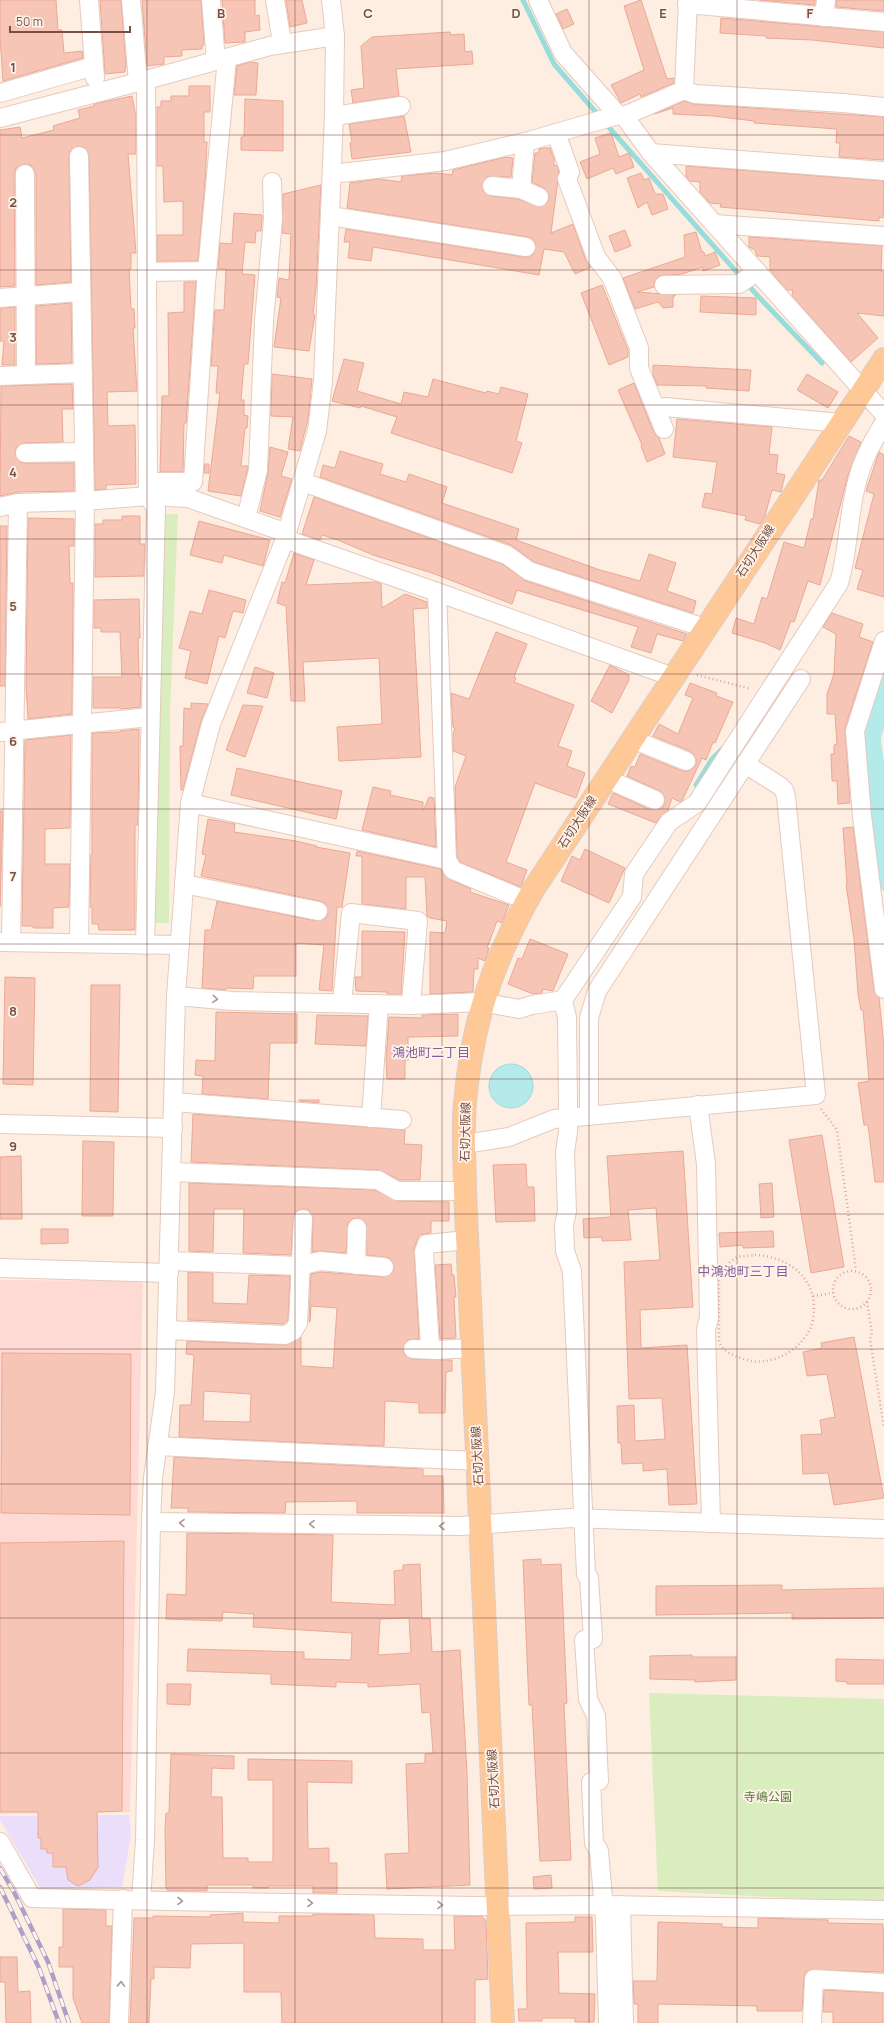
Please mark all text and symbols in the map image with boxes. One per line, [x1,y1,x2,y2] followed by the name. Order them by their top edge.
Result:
[217,4,225,22] text: B
[363,4,373,22] text: C
[511,4,521,22] text: D
[659,4,667,22] text: E
[807,4,814,22] text: F
[10,8,130,34] scale bar
[16,13,43,30] text: 50 m
[10,58,16,76] text: 1
[9,193,17,211] text: 2
[9,328,17,346] text: 3
[9,463,17,481] text: 4
[732,521,778,581] street label: 石切大阪線
[9,597,17,615] text: 5
[9,732,17,750] text: 6
[554,792,600,852] street label: 石切大阪線
[10,867,17,885] text: 7
[212,995,218,1004] one-way arrow
[9,1002,17,1020] text: 8
[392,1043,470,1061] district label: 鴻池町二丁目
[456,1102,474,1162] street label: 石切大阪線
[9,1137,17,1155] text: 9
[697,1262,789,1280] district label: 中鴻池町三丁目
[467,1426,487,1486] street label: 石切大阪線
[179,1519,185,1527] one-way arrow
[309,1520,315,1529] one-way arrow
[439,1522,445,1530] one-way arrow
[483,1749,503,1809] street label: 石切大阪線
[744,1788,792,1805] park label: 寺嶋公園
[177,1897,183,1905] one-way arrow
[307,1899,313,1907] one-way arrow
[437,1901,443,1909] one-way arrow
[116,1981,125,1987] one-way arrow

